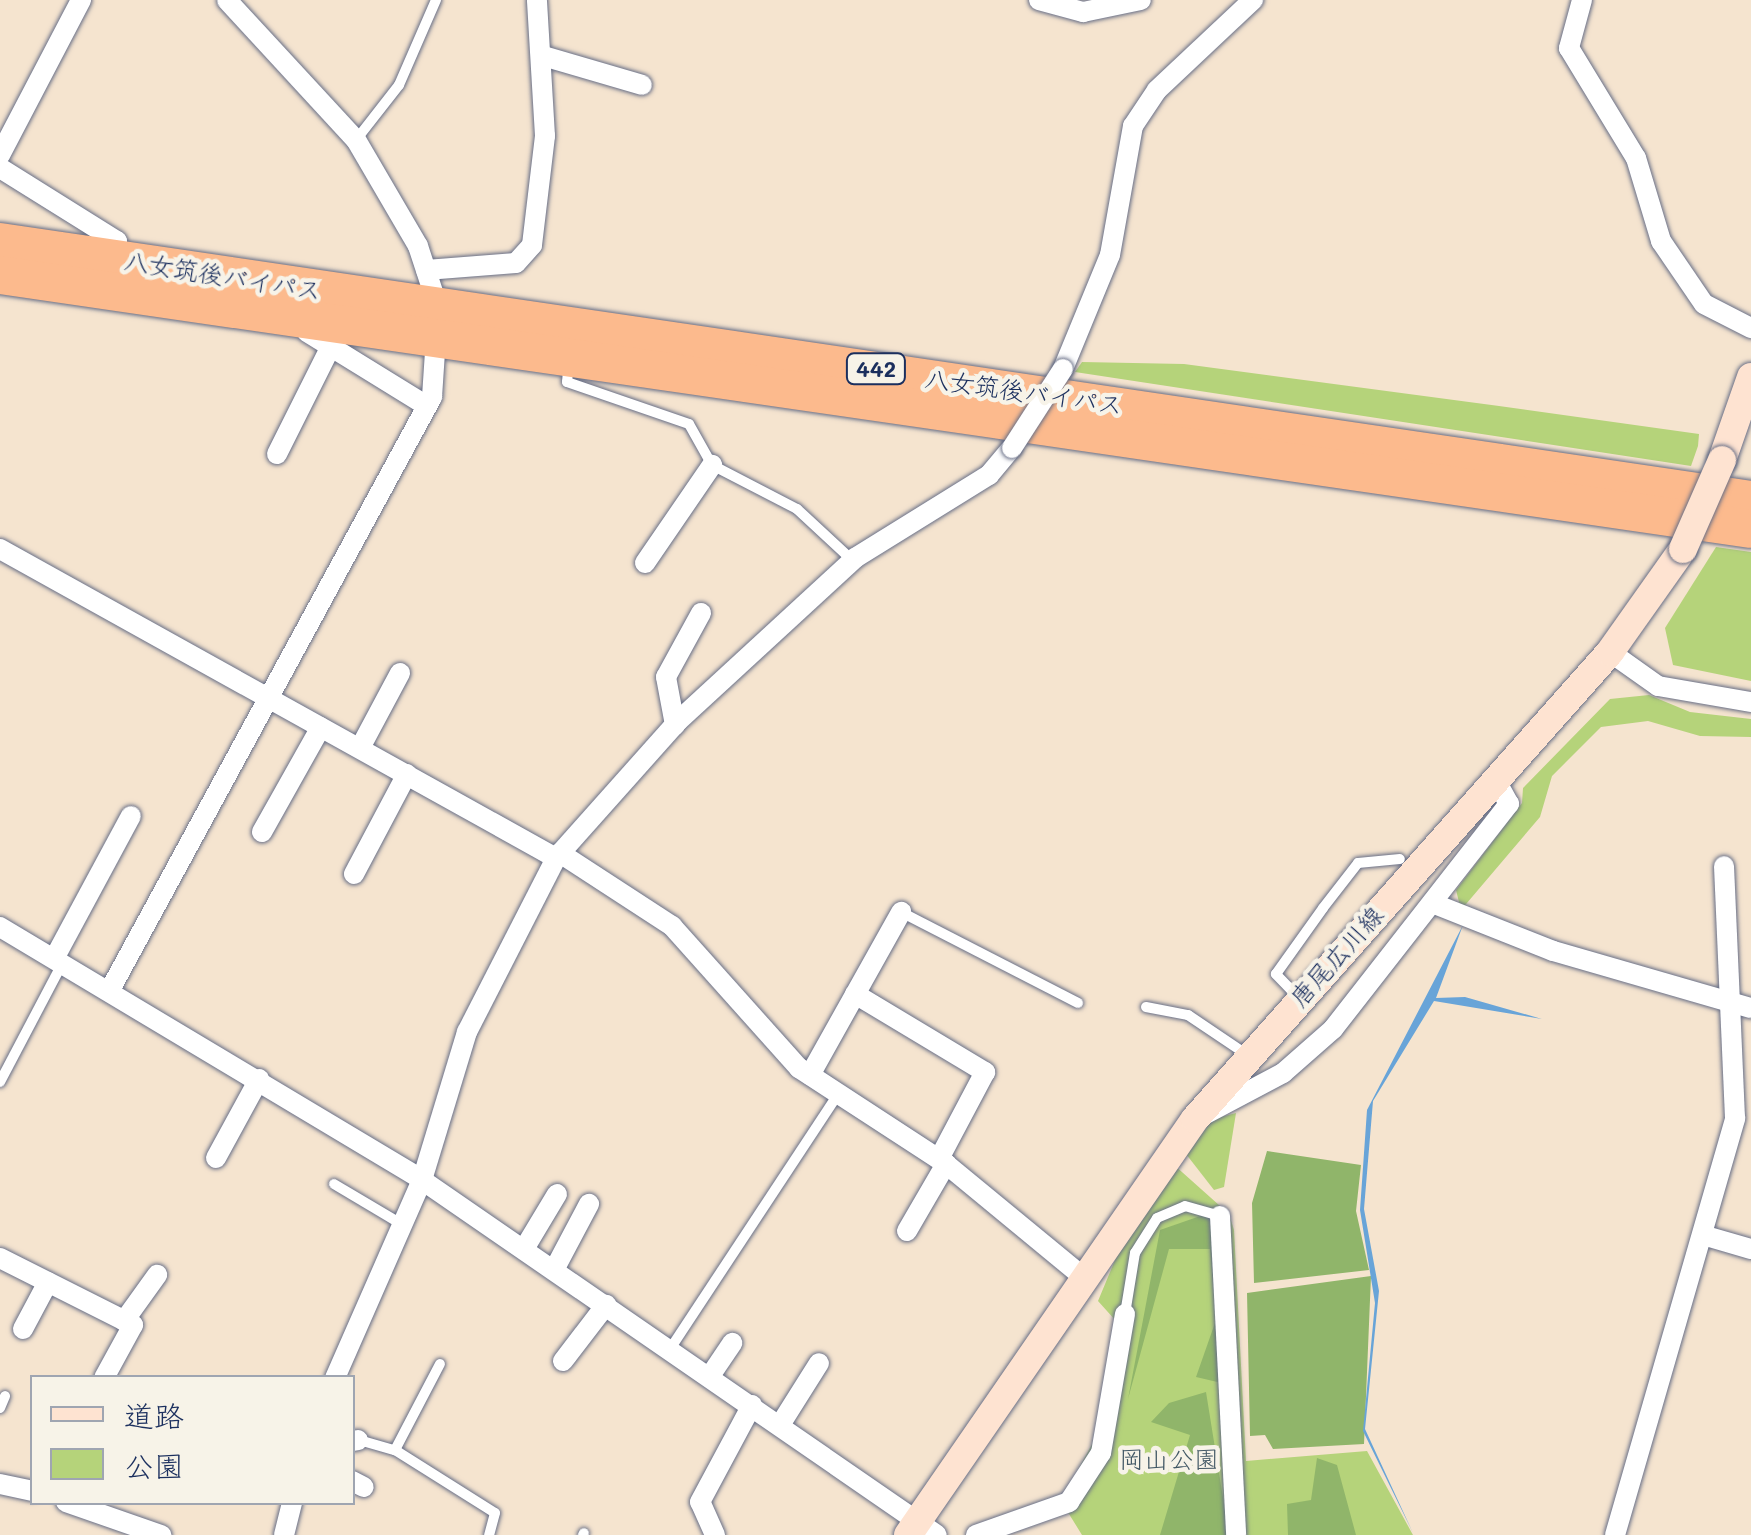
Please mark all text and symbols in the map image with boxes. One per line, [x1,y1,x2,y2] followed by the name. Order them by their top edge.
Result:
[122,245,324,305] street label: 八女筑後バイパス
[844,352,908,386] road number: 442
[923,362,1125,420] street label: 八女筑後バイパス
[1283,900,1389,1012] street label: 唐尾広川線
[30,1375,355,1505] legend
[124,1395,184,1435] text: 道路
[1119,1443,1219,1473] park label: 岡山公園
[124,1445,184,1485] text: 公園

